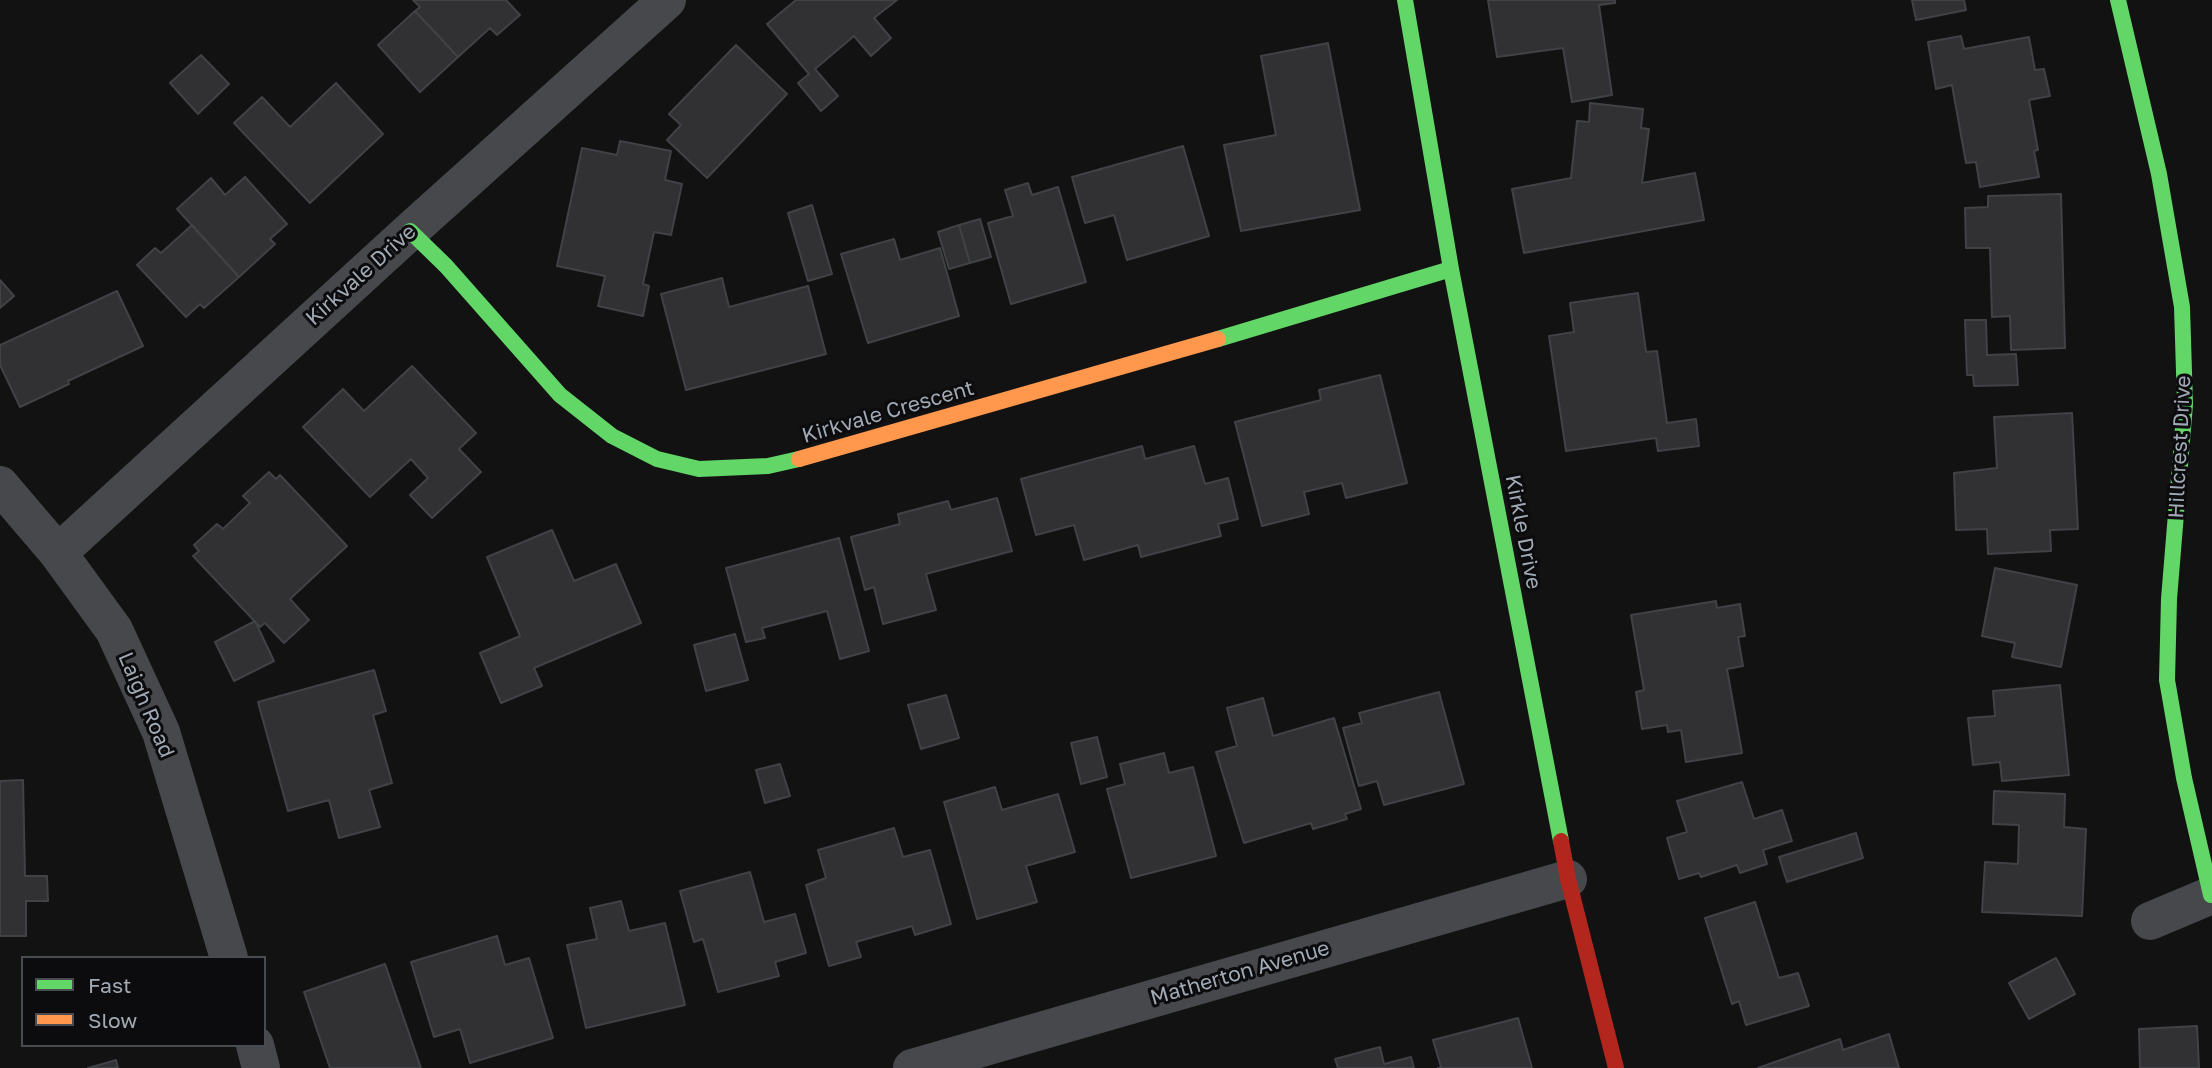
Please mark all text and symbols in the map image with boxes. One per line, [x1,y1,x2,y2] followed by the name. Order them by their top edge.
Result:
[301,219,421,331] street label: Kirkvale Drive
[799,375,977,449] street label: Kirkvale Crescent
[2164,375,2196,519] street label: Hillcrest Drive
[1500,473,1546,591] street label: Kirkle Drive
[112,648,180,762] street label: Laigh Road
[1148,935,1332,1011] street label: Matherton Avenue
[21,956,266,1047] legend
[88,972,131,998] text: Fast
[88,1007,137,1033] text: Slow

